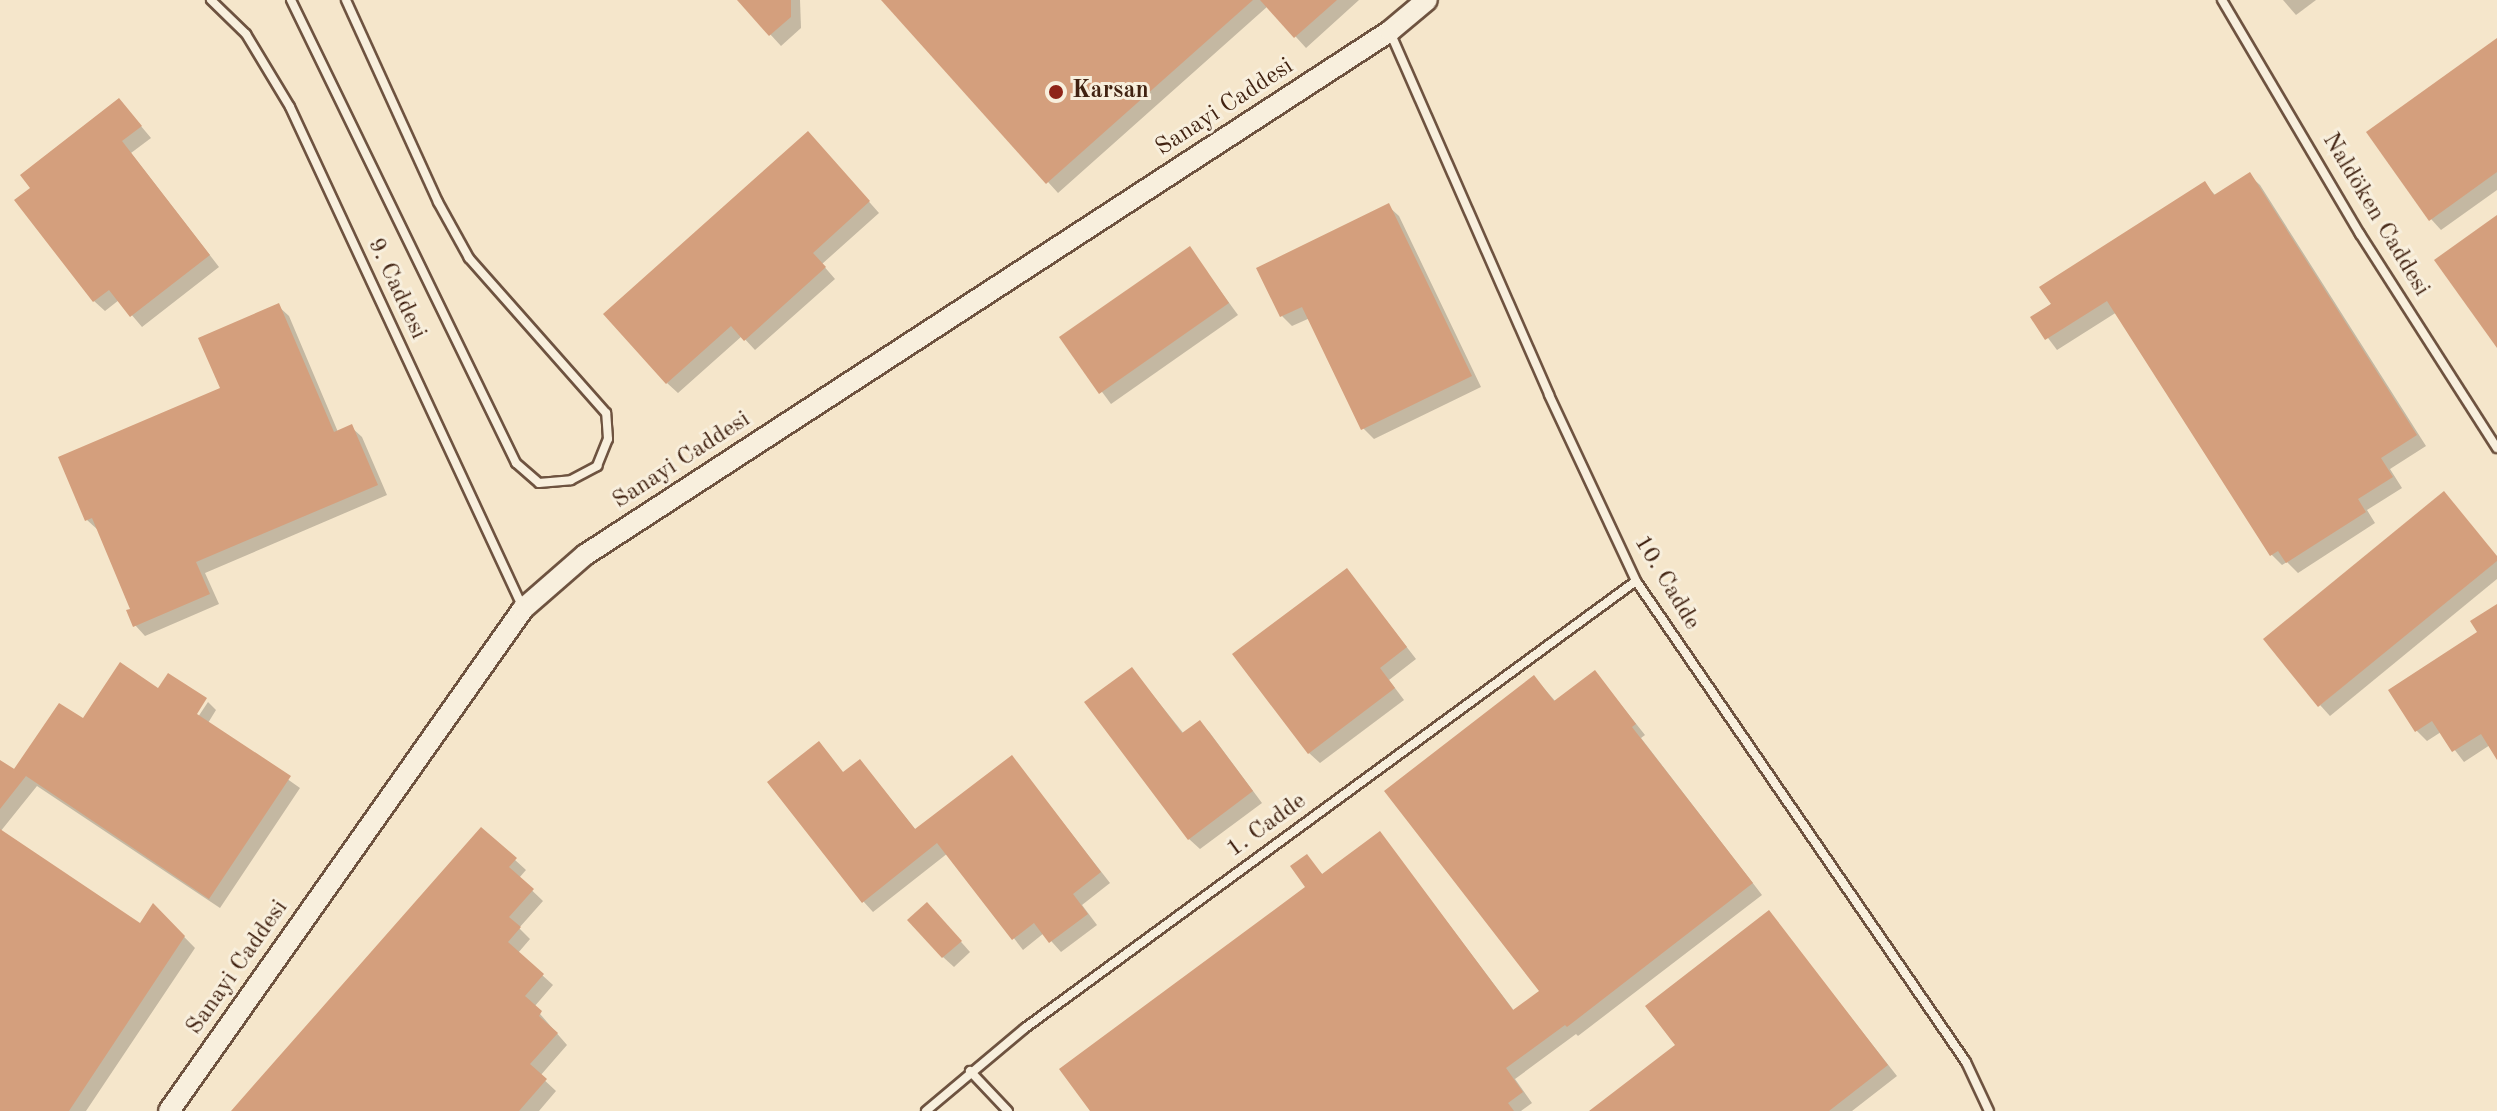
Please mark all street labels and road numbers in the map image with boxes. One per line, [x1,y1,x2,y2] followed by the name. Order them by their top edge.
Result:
[1151,53,1299,163] street label: Sanayi Caddesi
[2315,128,2435,302] street label: Naldöken Caddesi
[360,234,432,344] street label: 9. Caddesi
[608,406,756,516] street label: Sanayi Caddesi
[1627,530,1705,636] street label: 10. Cadde
[1222,787,1312,865] street label: 1. Cadde
[181,895,295,1041] street label: Sanayi Caddesi

